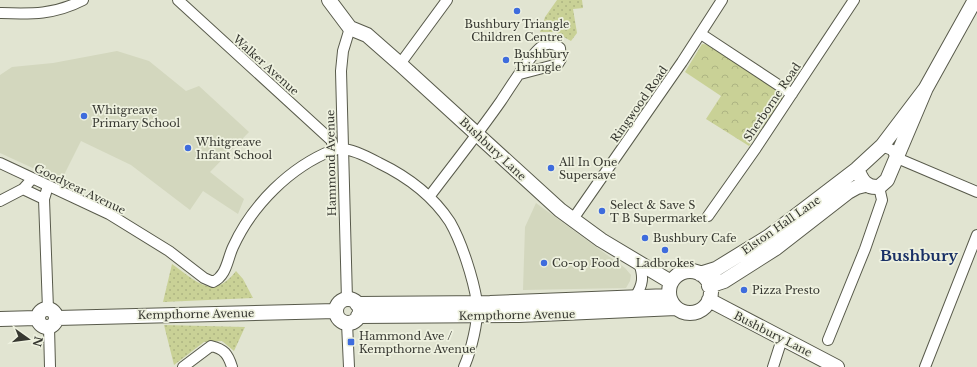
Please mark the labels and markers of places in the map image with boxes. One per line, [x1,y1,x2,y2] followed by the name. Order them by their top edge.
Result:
[512,6,522,16] marker: Bushbury Triangle Children Centre
[465,17,569,44] place label: Bushbury Triangle Children Centre
[514,47,569,74] place label: Bushbury Triangle
[501,55,511,65] marker: Bushbury Triangle
[91,103,181,130] place label: Whitgreave Primary School
[79,111,89,121] marker: Whitgreave Primary School
[195,135,273,162] place label: Whitgreave Infant School
[183,143,193,153] marker: Whitgreave Infant School
[558,155,617,182] place label: All In One Supersave
[546,163,556,173] marker: All In One Supersave
[610,198,708,225] place label: Select & Save S T B Supermarket
[597,206,607,216] marker: Select & Save S T B Supermarket
[653,231,737,245] place label: Bushbury Cafe
[640,233,650,243] marker: Bushbury Cafe
[660,245,670,255] marker: Ladbrokes
[552,256,620,270] place label: Co-op Food
[636,256,694,270] place label: Ladbrokes
[539,258,549,268] marker: Co-op Food
[752,283,820,297] place label: Pizza Presto
[739,285,749,295] marker: Pizza Presto
[359,329,476,356] place label: Hammond Ave / Kempthorne Avenue
[346,337,356,347] marker: Hammond Ave / Kempthorne Avenue

